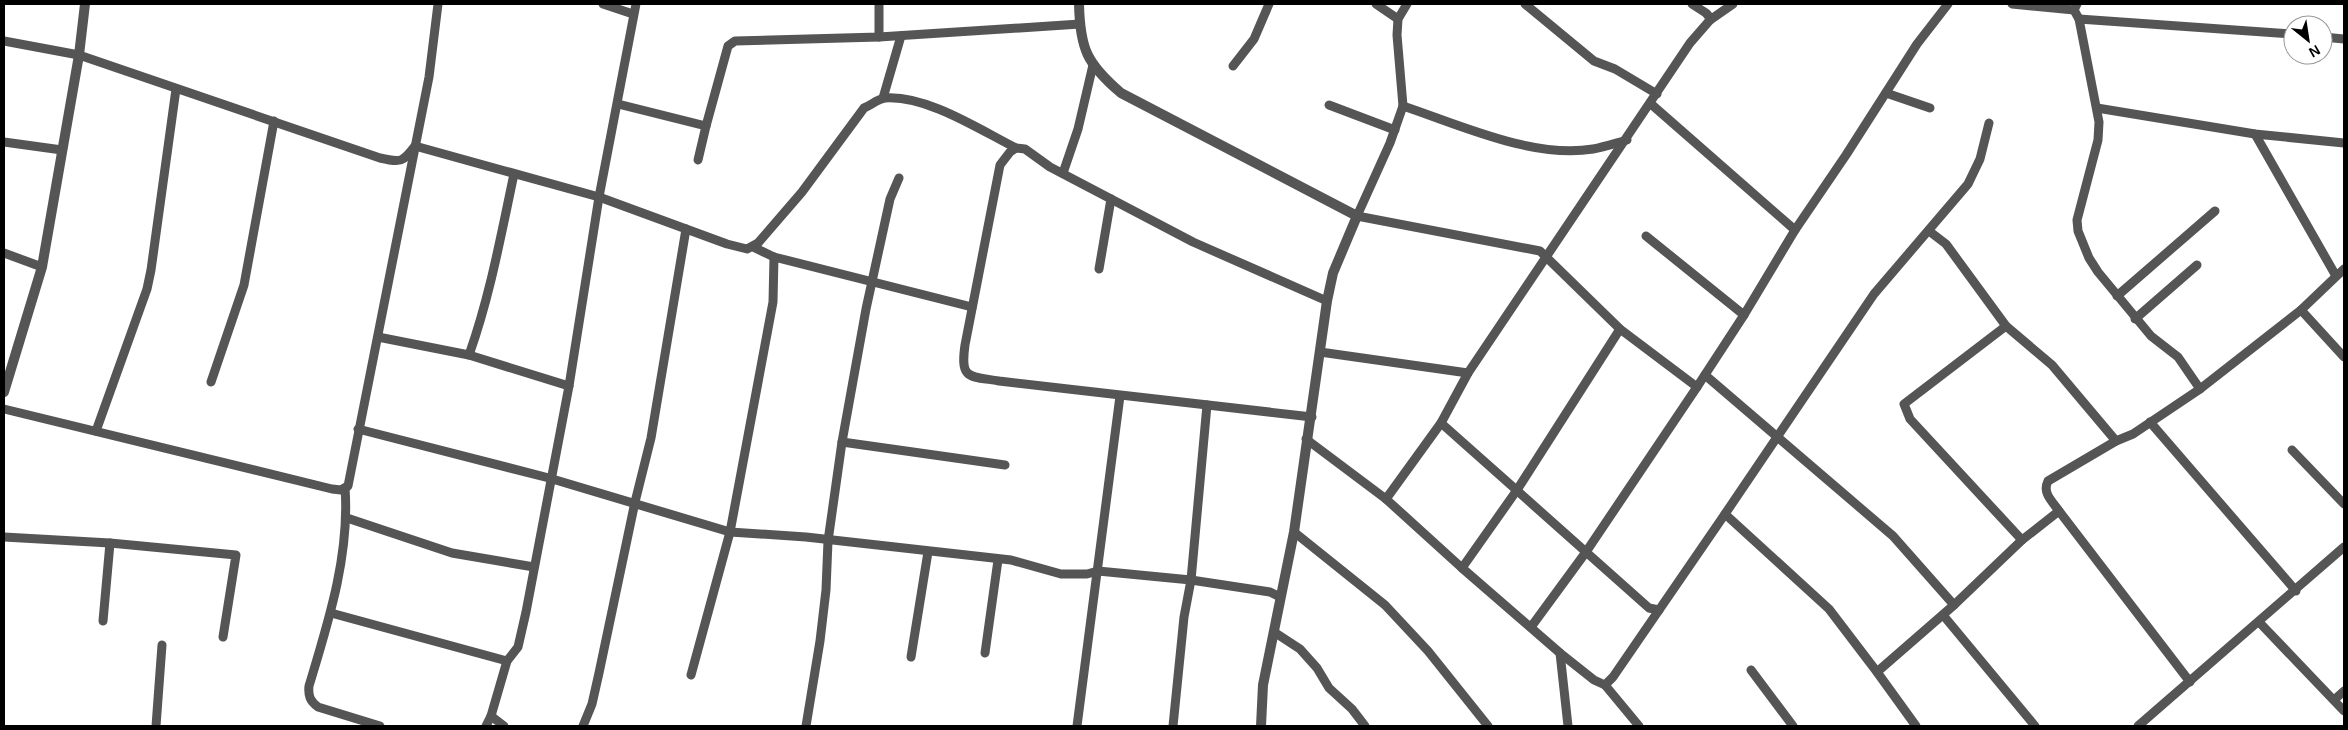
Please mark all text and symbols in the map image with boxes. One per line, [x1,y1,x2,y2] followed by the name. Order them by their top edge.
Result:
[2283,15,2333,65] north arrow
[2306,42,2323,61] text: N

